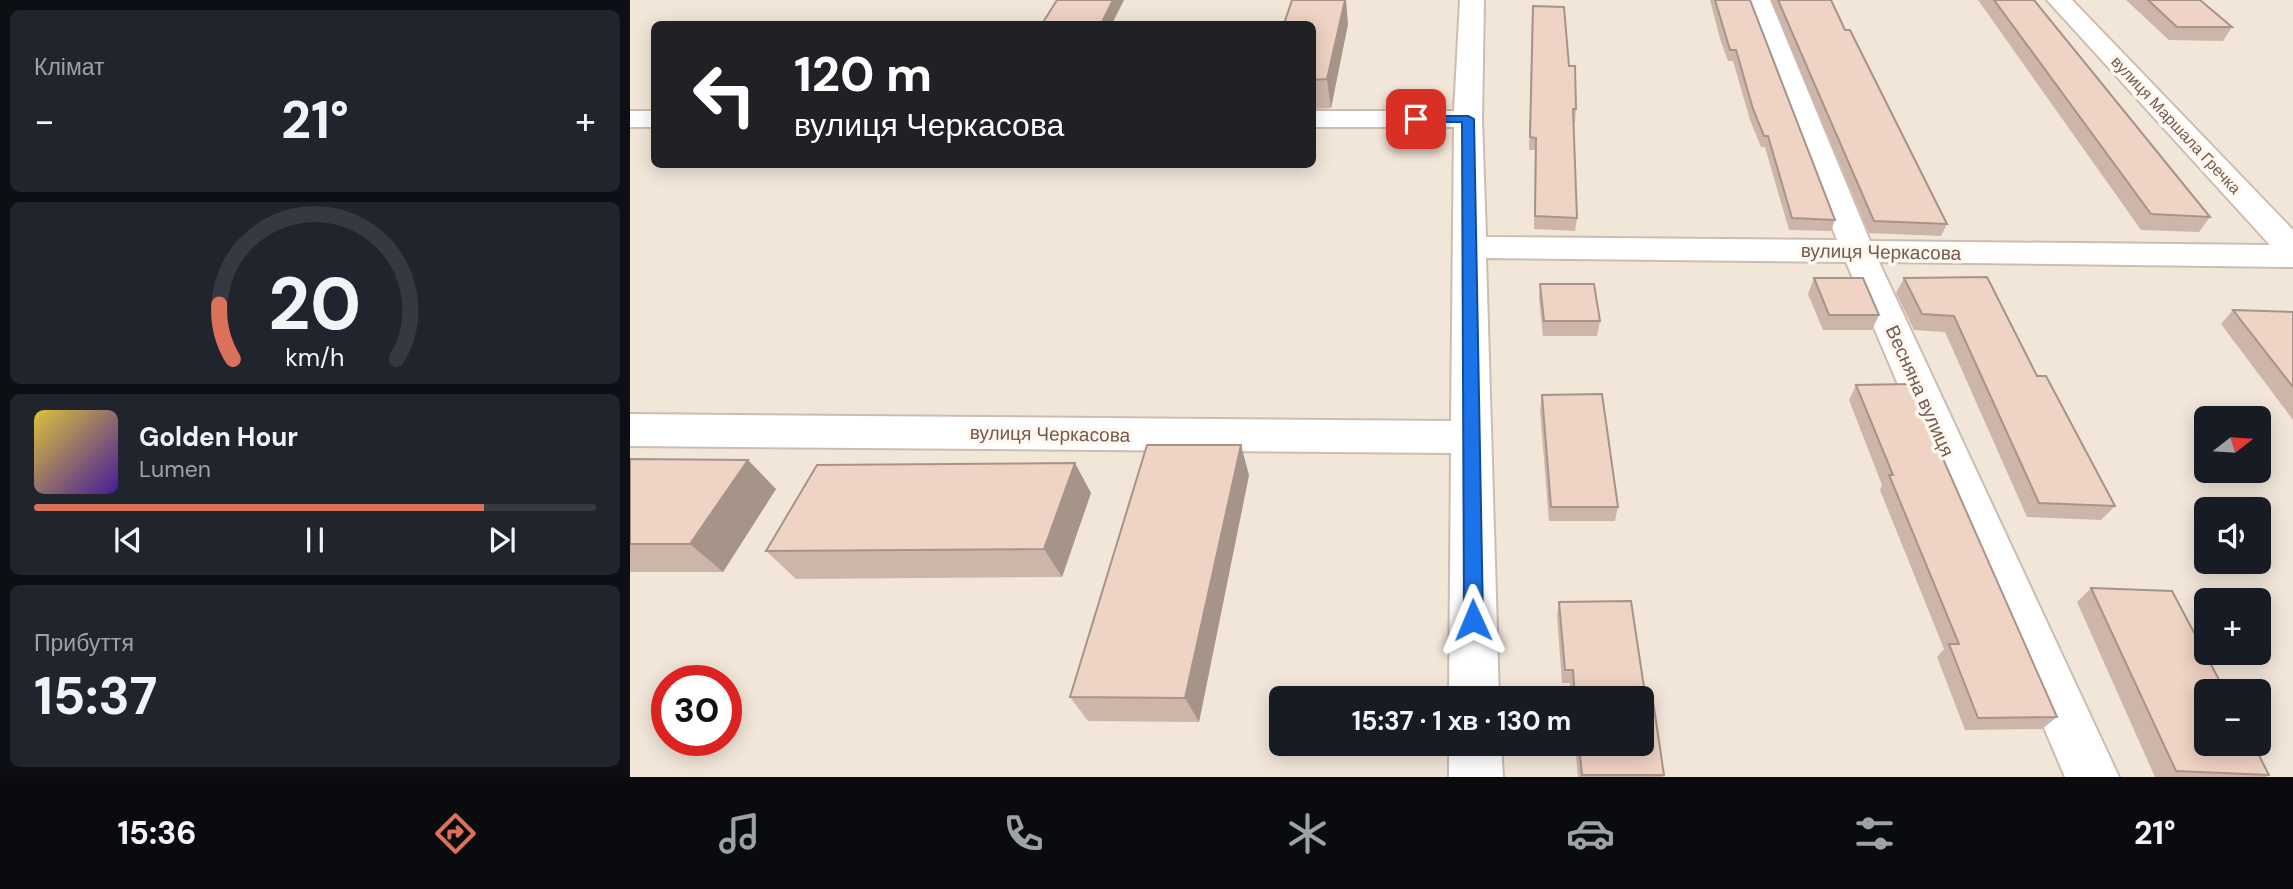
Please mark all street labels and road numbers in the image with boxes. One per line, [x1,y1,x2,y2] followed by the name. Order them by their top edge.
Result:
[2106,52,2246,199] street label: вулиця Маршала Гречка
[1801,238,1962,266] street label: вулиця Черкасова
[1880,321,1960,461] street label: Весняна вулиця
[970,420,1131,448] street label: вулиця Черкасова

